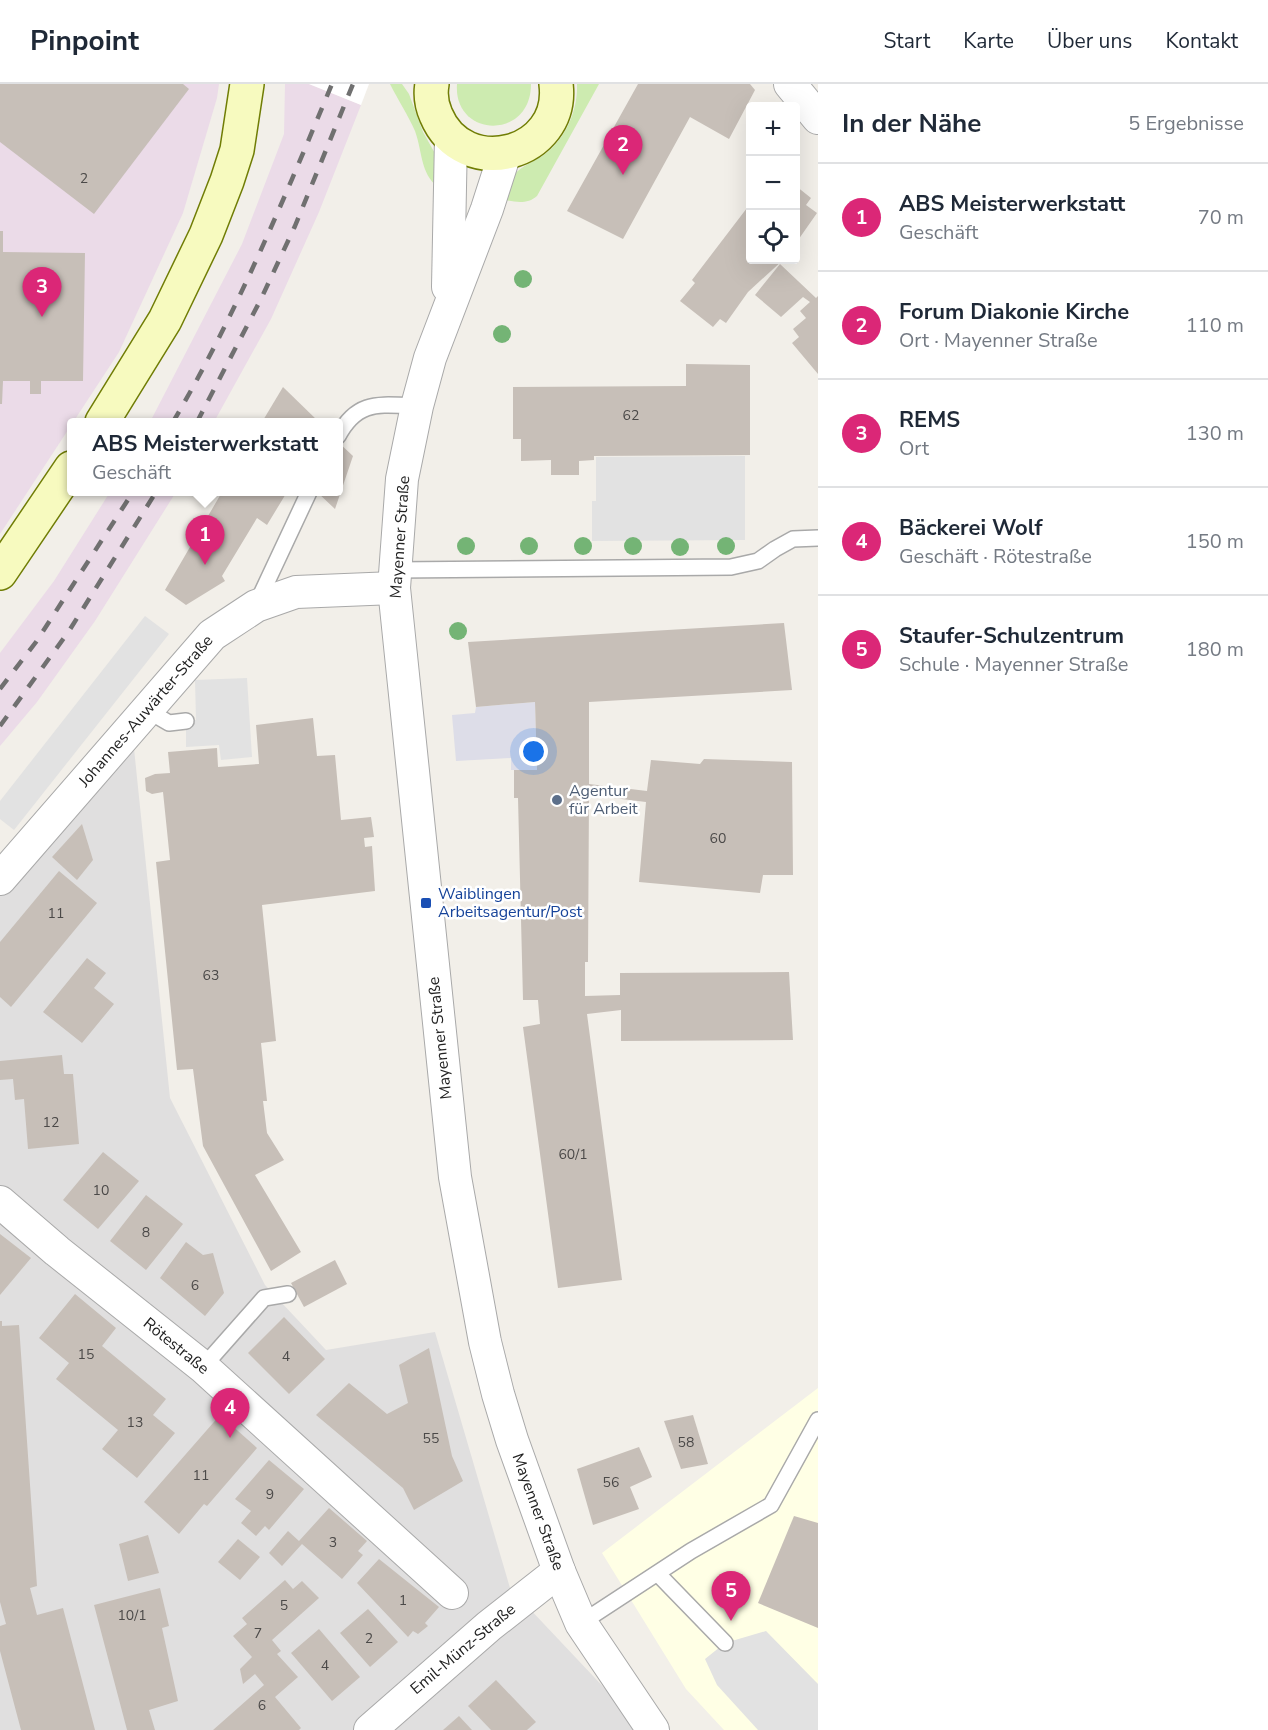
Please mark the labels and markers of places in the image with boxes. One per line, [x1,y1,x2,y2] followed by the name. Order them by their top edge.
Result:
[604,126,642,175] pin: 2
[22,268,62,317] pin: 3
[186,516,224,565] pin: 1
[569,780,638,820] place label: Agentur für Arbeit
[550,793,564,807] marker: Agentur für Arbeit
[438,883,583,923] place label: Waiblingen Arbeitsagentur/Post
[419,896,433,910] marker: Waiblingen Arbeitsagentur/Post
[210,1388,250,1438] pin: 4
[712,1572,750,1621] pin: 5

